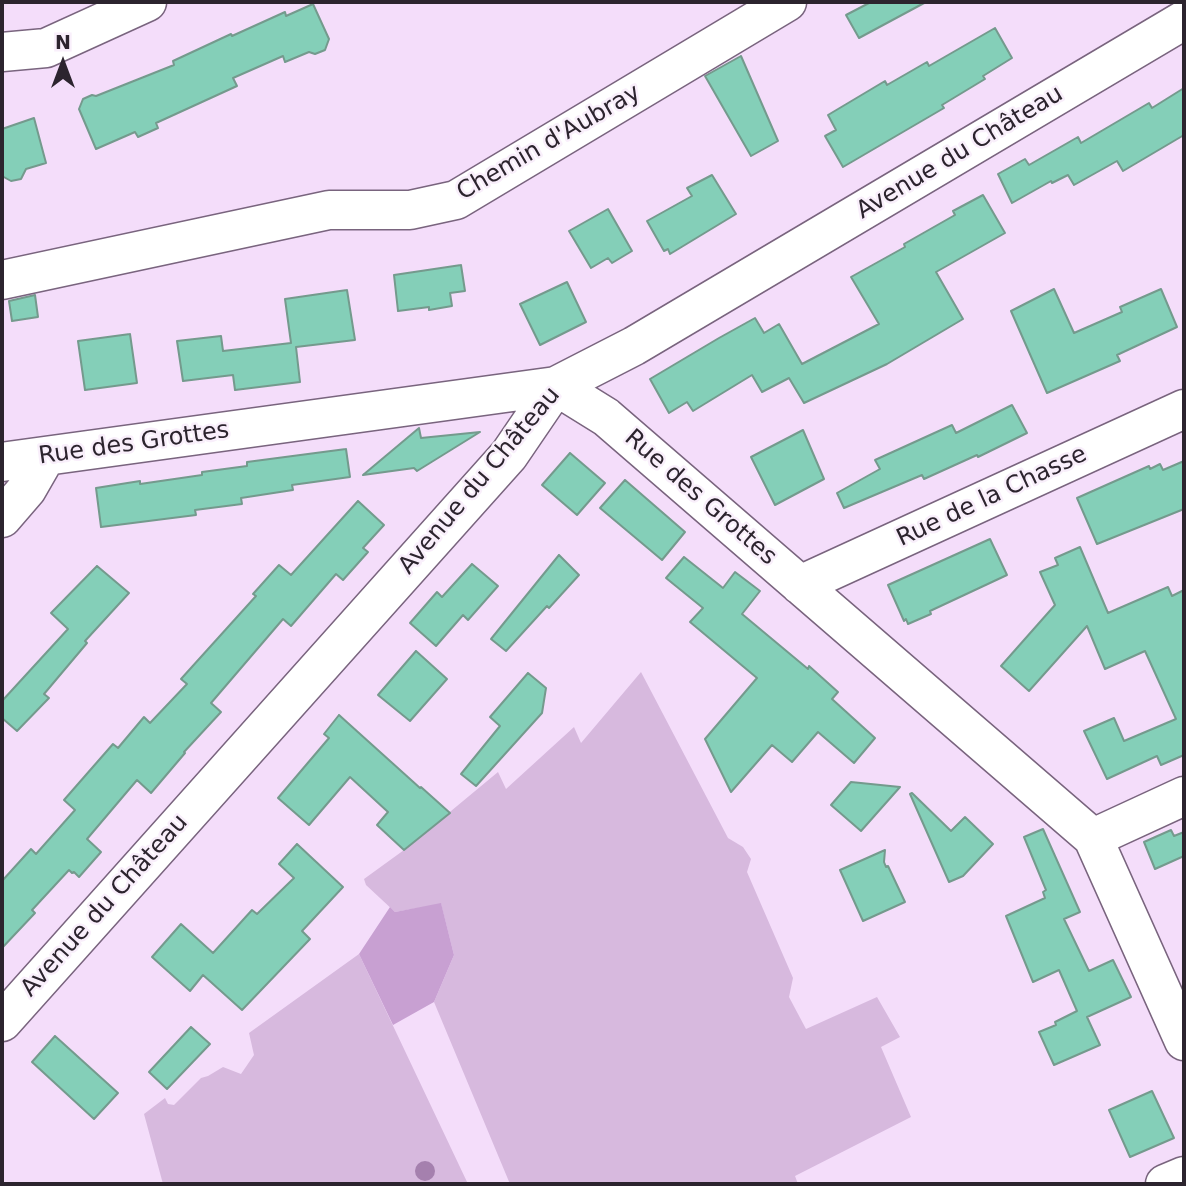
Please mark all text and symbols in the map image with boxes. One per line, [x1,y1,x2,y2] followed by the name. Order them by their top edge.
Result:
[28,28,98,98] north arrow
[55,31,71,53] text: N
[452,79,646,207] street label: Chemin d'Aubray
[852,80,1068,226] street label: Avenue du Château
[393,381,567,581] street label: Avenue du Château
[37,416,231,472] street label: Rue des Grottes
[618,424,782,572] street label: Rue des Grottes
[892,440,1092,554] street label: Rue de la Chasse
[15,809,195,1003] street label: Avenue du Château

